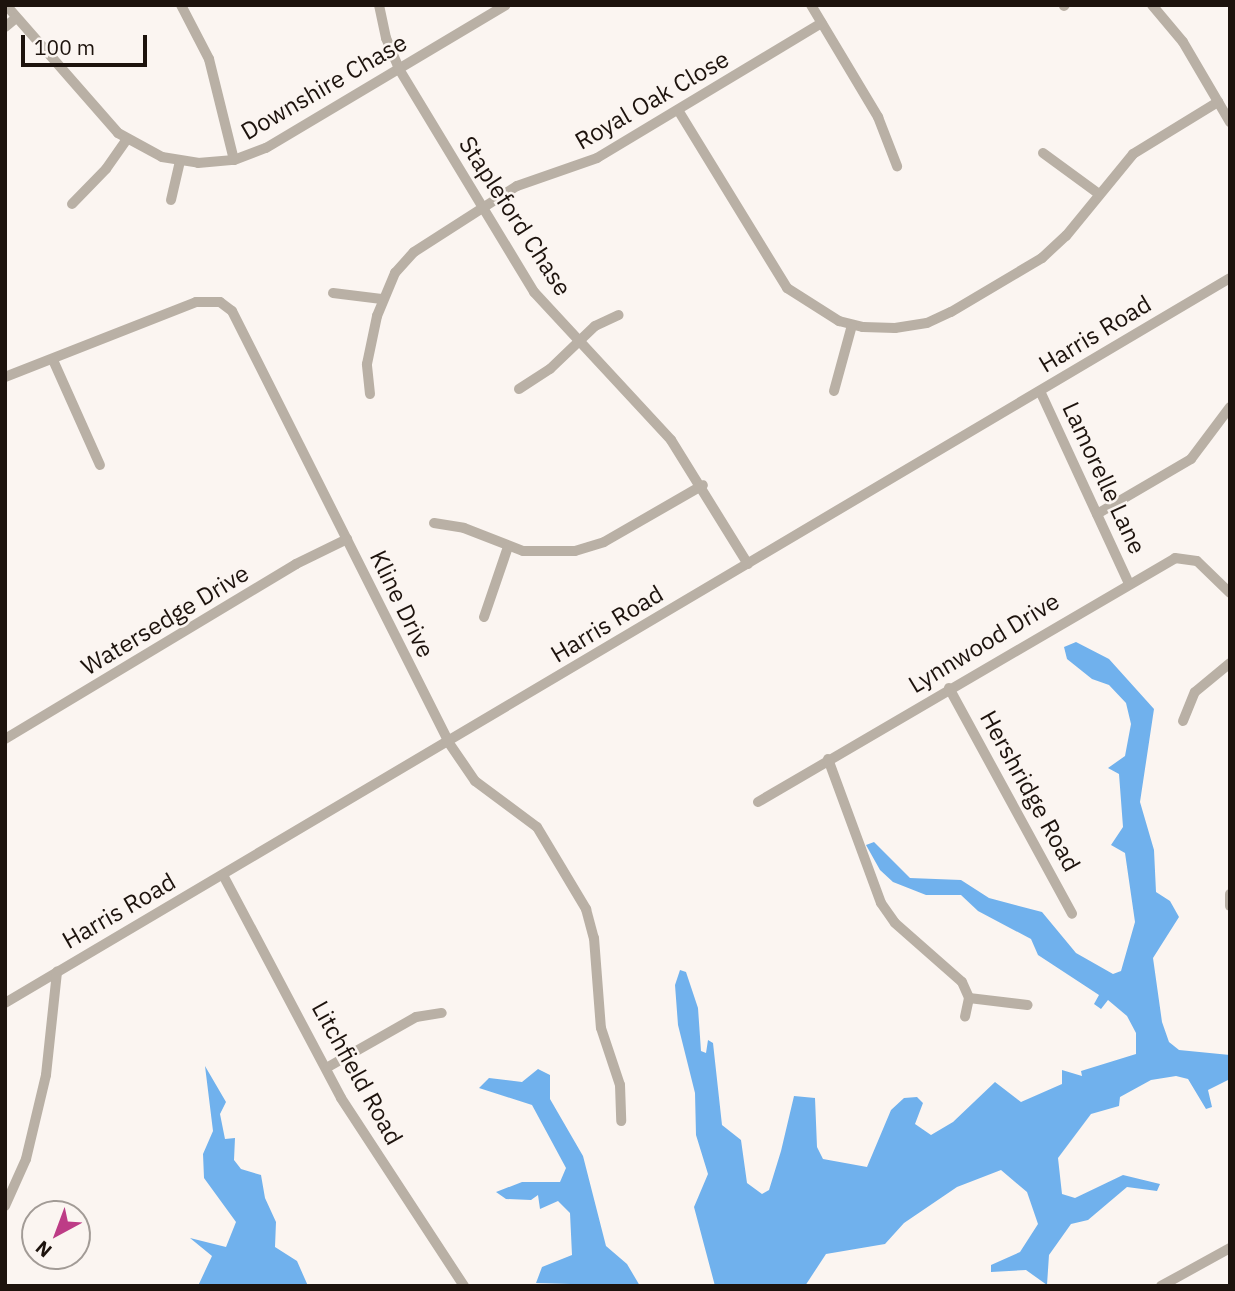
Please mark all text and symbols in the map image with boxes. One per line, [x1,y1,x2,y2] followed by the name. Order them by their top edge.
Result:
[24,21,150,65] scale bar
[236,28,412,146] street label: Downshire Chase
[34,33,95,61] text: 100 m
[570,44,734,156] street label: Royal Oak Close
[453,131,577,301] street label: Stapleford Chase
[1034,289,1156,379] street label: Harris Road
[1056,397,1152,559] street label: Lamorelle Lane
[364,546,440,662] street label: Kline Drive
[76,559,254,681] street label: Watersedge Drive
[546,579,668,669] street label: Harris Road
[903,587,1065,699] street label: Lynnwood Drive
[974,706,1086,876] street label: Hershridge Road
[57,867,181,955] street label: Harris Road
[306,996,408,1150] street label: Litchfield Road
[21,1200,91,1270] north arrow
[30,1236,57,1263] text: N

